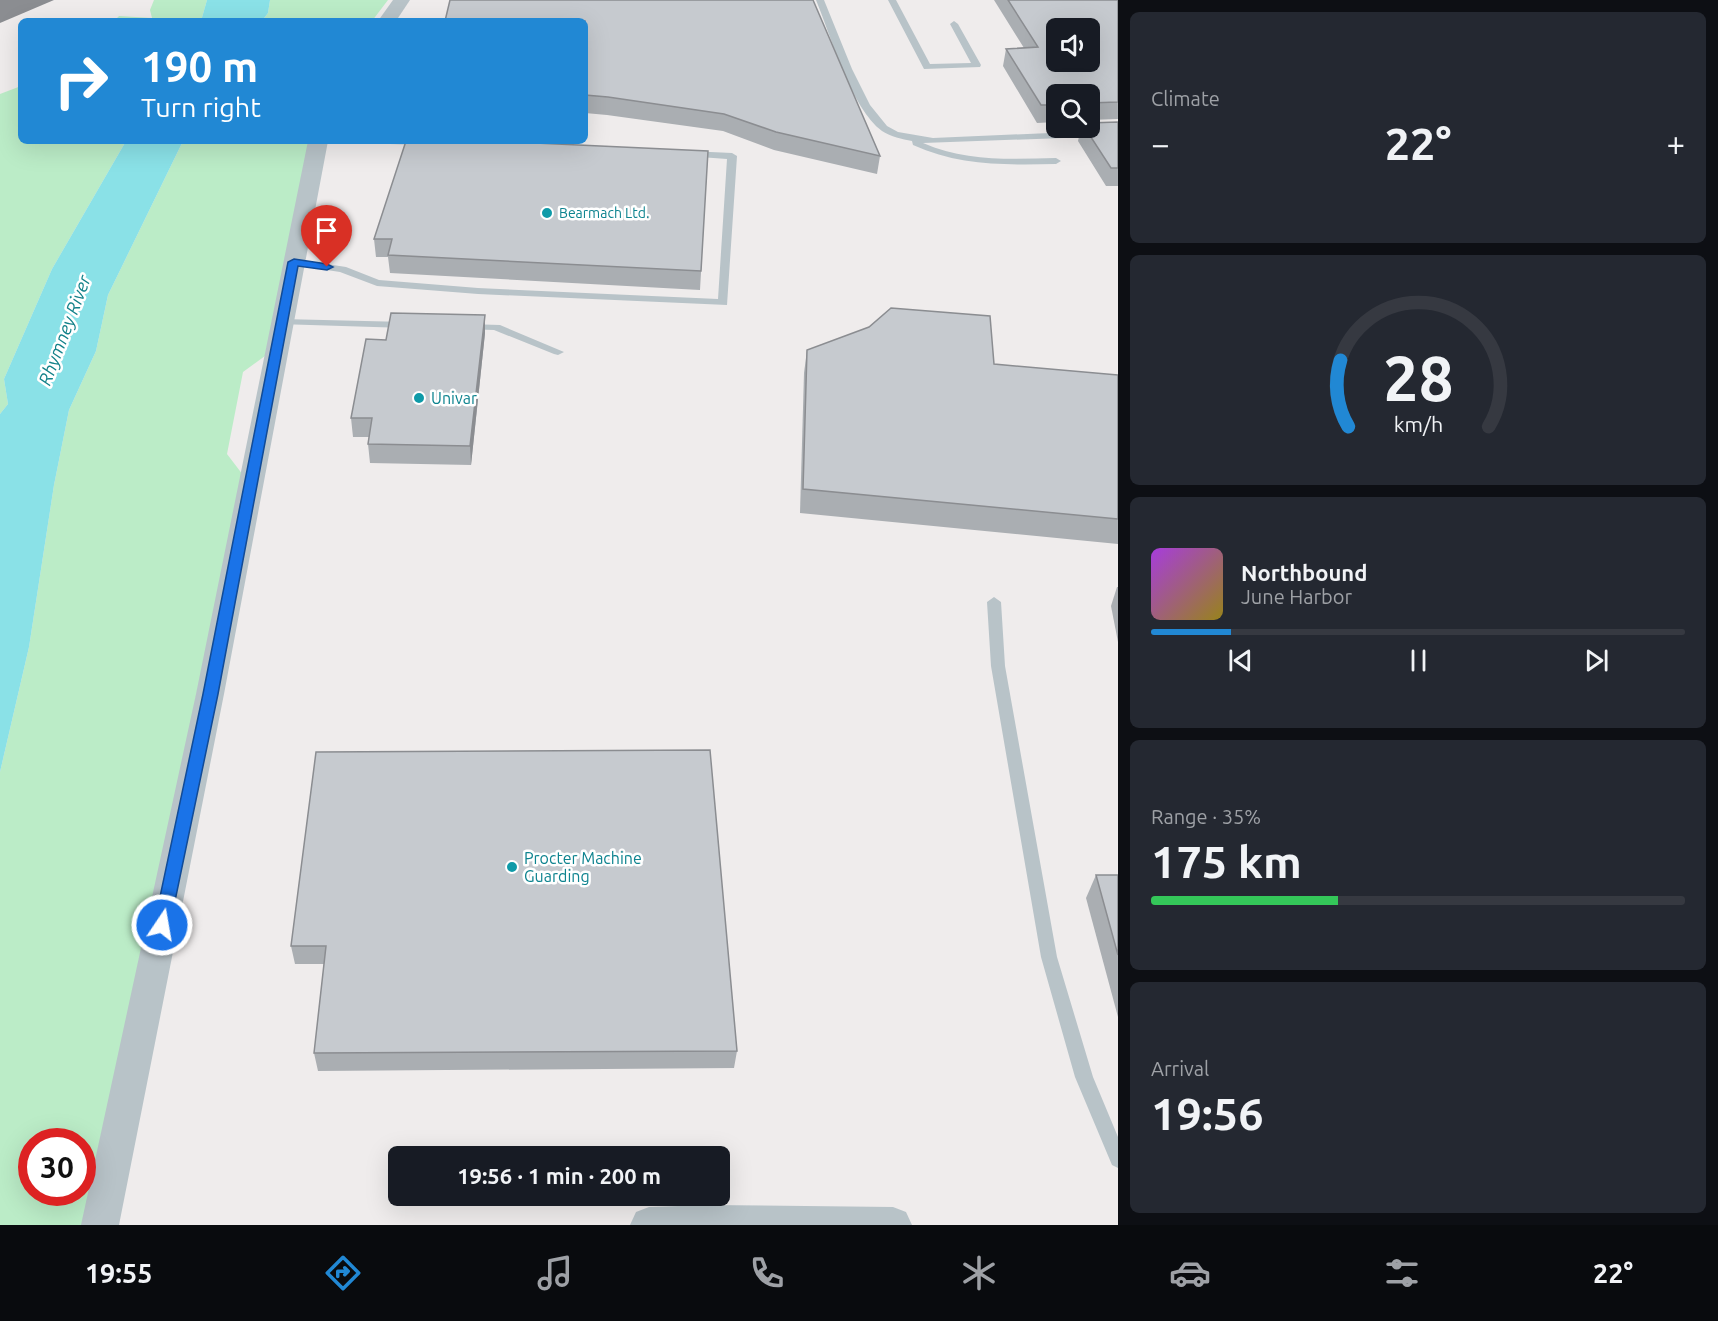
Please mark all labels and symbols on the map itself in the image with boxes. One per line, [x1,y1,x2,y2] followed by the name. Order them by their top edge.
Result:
[301,205,352,267] pin
[559,205,649,221] place label: Bearmach Ltd.
[540,206,554,220] marker: Bearmach Ltd.
[34,271,95,388] water label: Rhymney River
[431,389,477,407] place label: Univar
[412,391,426,405] marker: Univar
[524,849,642,885] place label: Procter Machine Guarding
[505,860,519,874] marker: Procter Machine Guarding
[130,893,194,957] position arrow
[18,1128,96,1206] speed limit sign: 30

